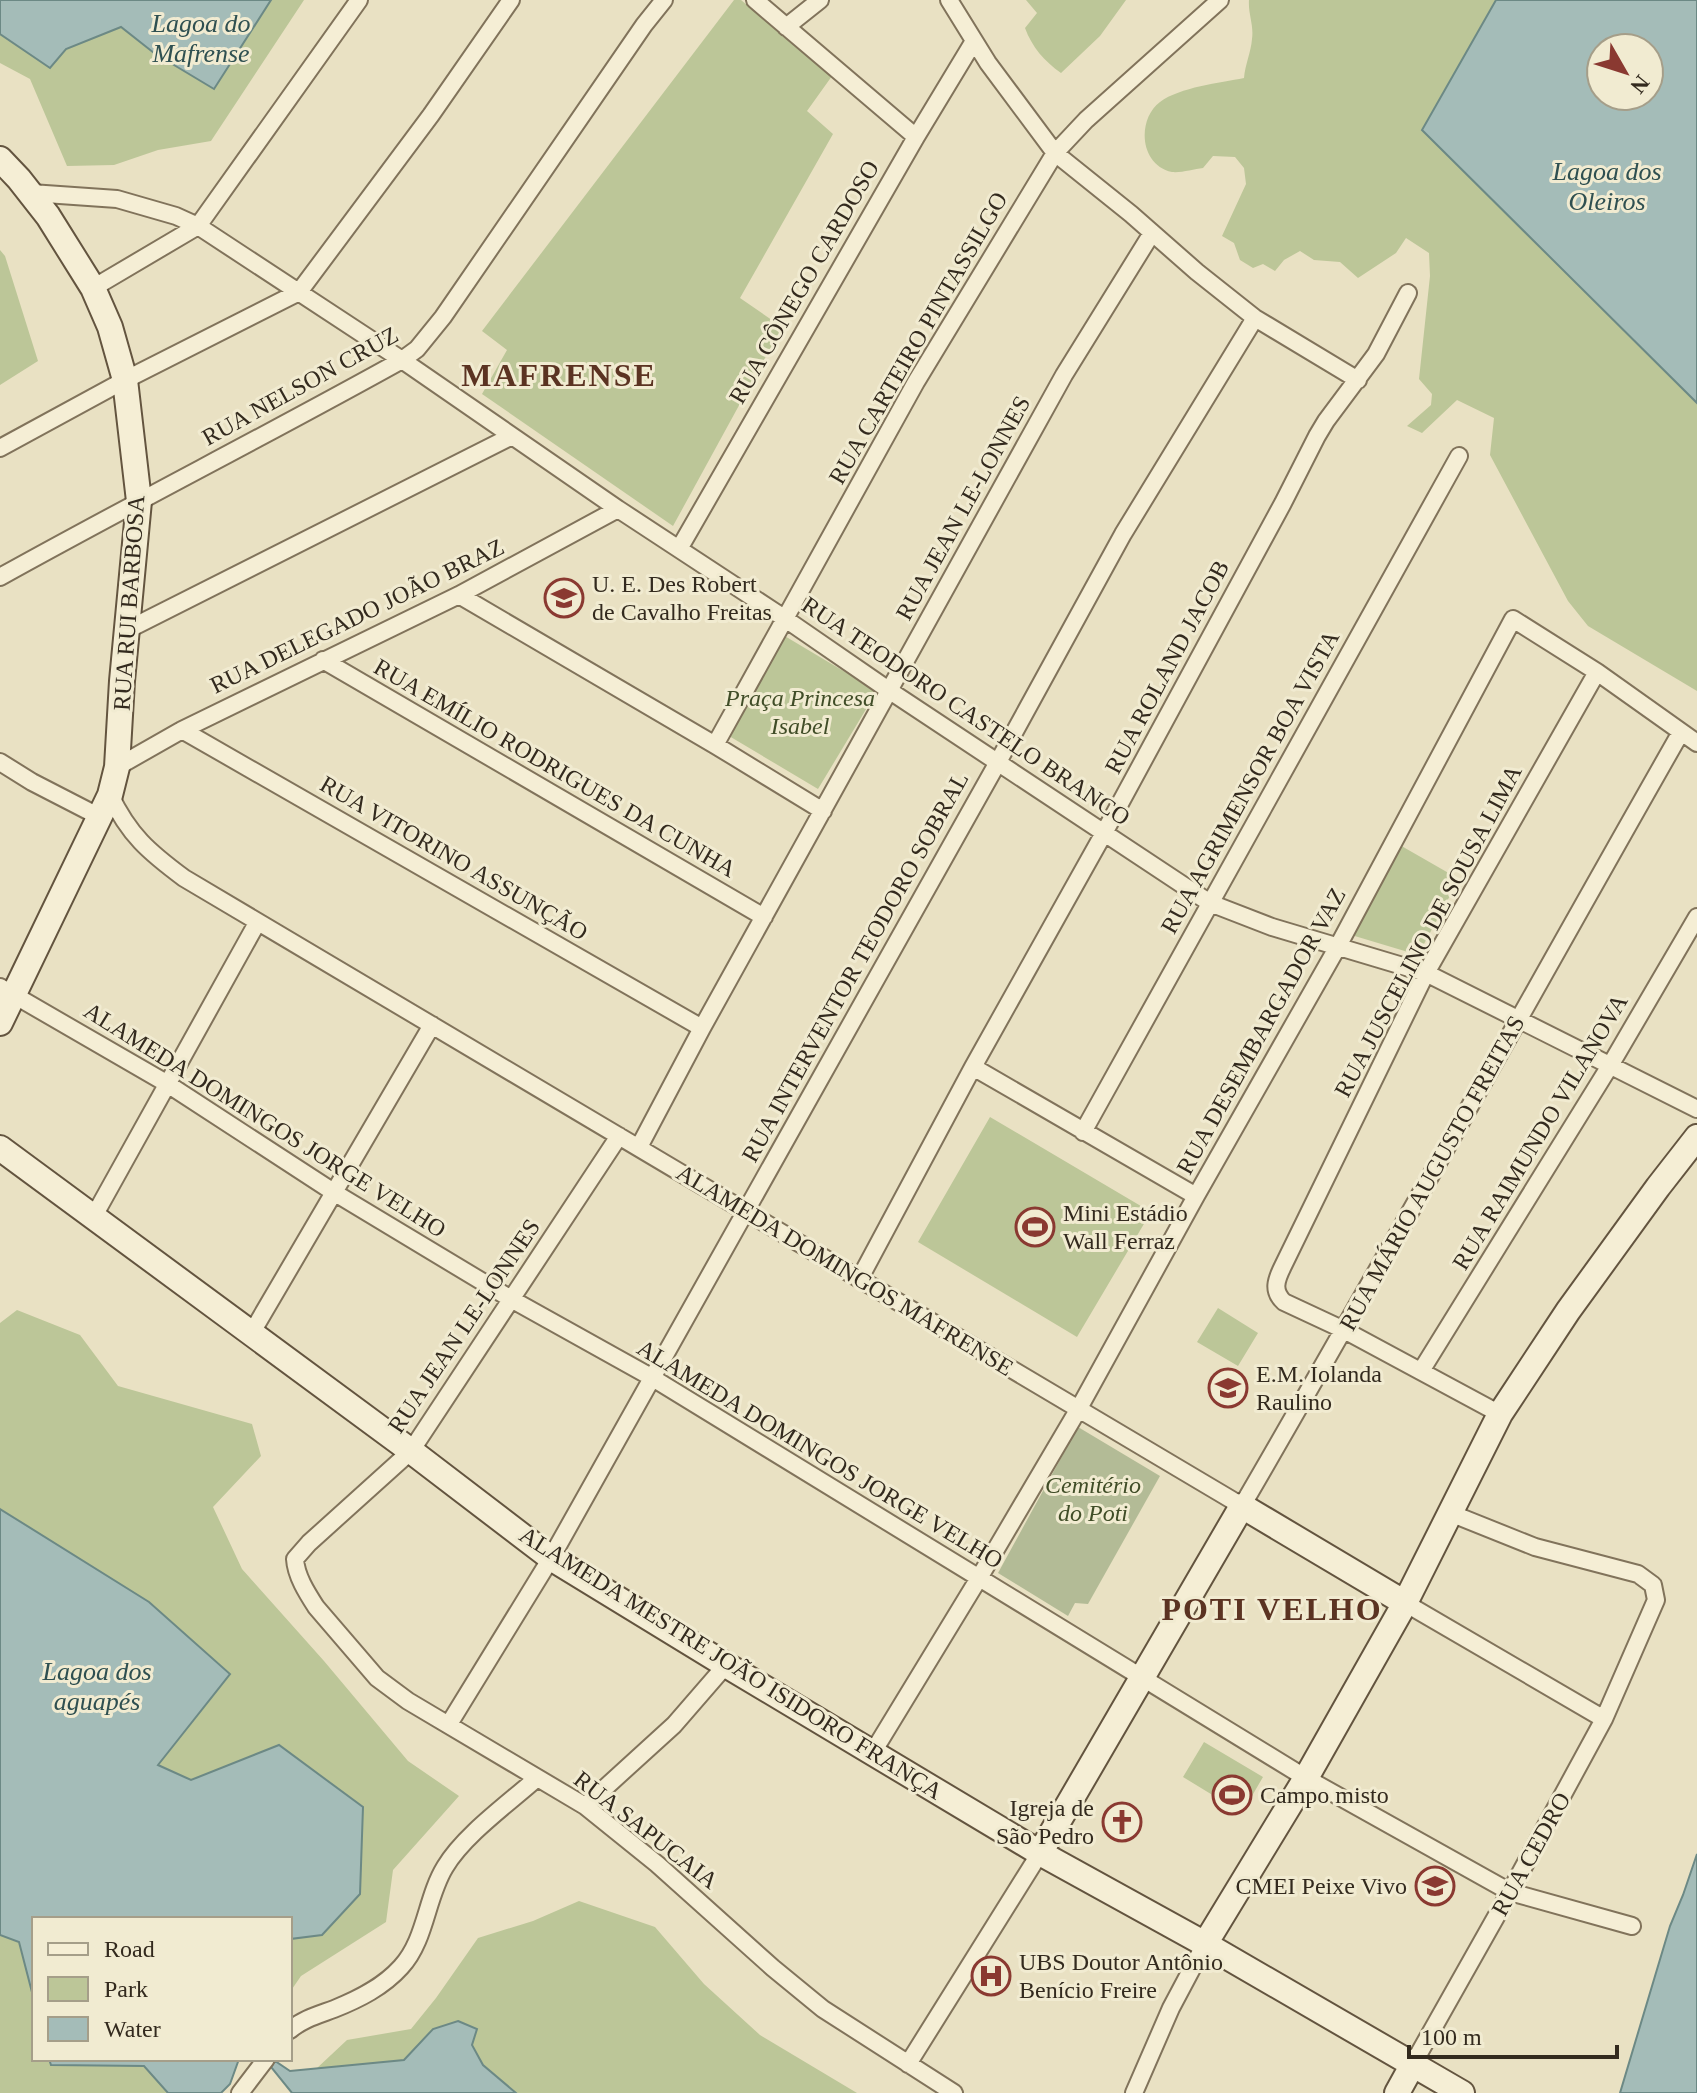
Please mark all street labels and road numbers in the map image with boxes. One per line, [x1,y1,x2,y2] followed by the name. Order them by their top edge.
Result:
[724,156,884,408] street label: RUA CÔNEGO CARDOSO
[824,187,1012,489] street label: RUA CARTEIRO PINTASSILGO
[197,321,403,451] street label: RUA NELSON CRUZ
[891,391,1035,625] street label: RUA JEAN LE-LONNES
[108,494,150,712] street label: RUA RUI BARBOSA
[206,533,508,699] street label: RUA DELEGADO JOÃO BRAZ
[1100,556,1234,778] street label: RUA ROLAND JACOB
[797,591,1135,831] street label: RUA TEODORO CASTELO BRANCO
[1156,625,1345,938] street label: RUA AGRIMENSOR BOA VISTA
[370,653,741,883] street label: RUA EMÍLIO RODRIGUES DA CUNHA
[1329,760,1527,1101] street label: RUA JUSCELINO DE SOUSA LIMA
[737,767,973,1167] street label: RUA INTERVENTOR TEODORO SOBRAL
[316,771,592,945] street label: RUA VITORINO ASSUNÇÃO
[1171,883,1351,1179] street label: RUA DESEMBARGADOR VAZ
[1447,989,1633,1274] street label: RUA RAIMUNDO VILANOVA
[79,997,451,1243] street label: ALAMEDA DOMINGOS JORGE VELHO
[1334,1011,1530,1335] street label: RUA MÁRIO AUGUSTO FREITAS
[672,1159,1018,1381] street label: ALAMEDA DOMINGOS MAFRENSE
[383,1214,545,1438] street label: RUA JEAN LE-LONNES
[633,1334,1007,1574] street label: ALAMEDA DOMINGOS JORGE VELHO
[515,1521,948,1805] street label: ALAMEDA MESTRE JOÃO ISIDORO FRANÇA
[569,1766,724,1895] street label: RUA SAPUCAIA
[1486,1788,1576,1920] street label: RUA CEDRO

